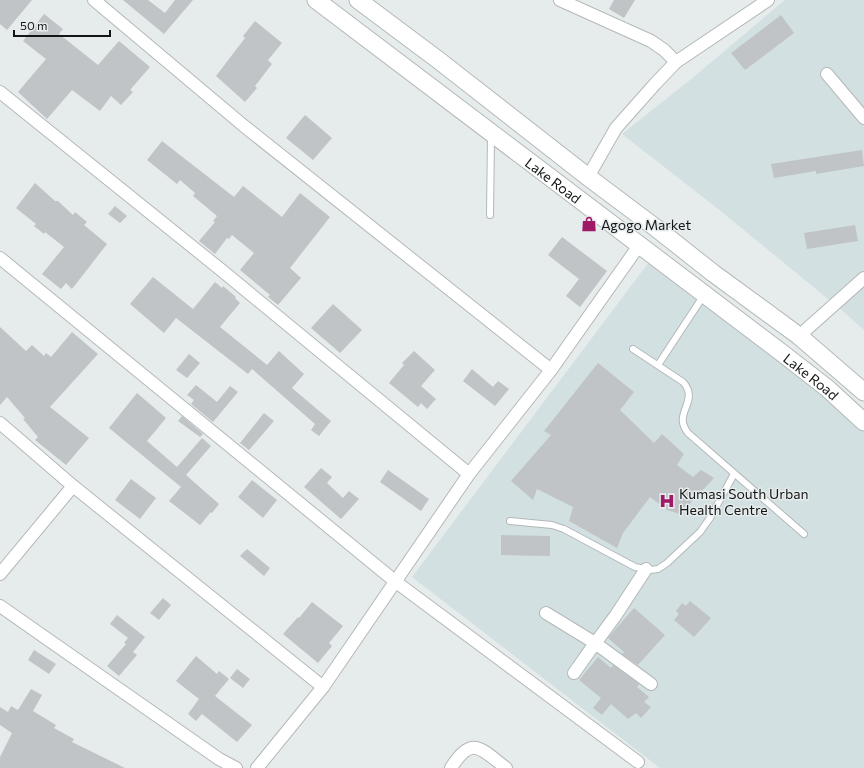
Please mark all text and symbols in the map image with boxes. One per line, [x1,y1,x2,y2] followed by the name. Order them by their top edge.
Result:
[14,12,110,38] scale bar
[20,18,48,32] text: 50 m
[522,153,585,206] street label: Lake Road
[580,215,598,233] shop icon: Agogo Market
[601,216,691,233] place label: Agogo Market
[780,349,842,403] street label: Lake Road
[679,485,809,518] place label: Kumasi South Urban Health Centre
[658,492,676,510] hospital icon: Kumasi South Urban Health Centre

